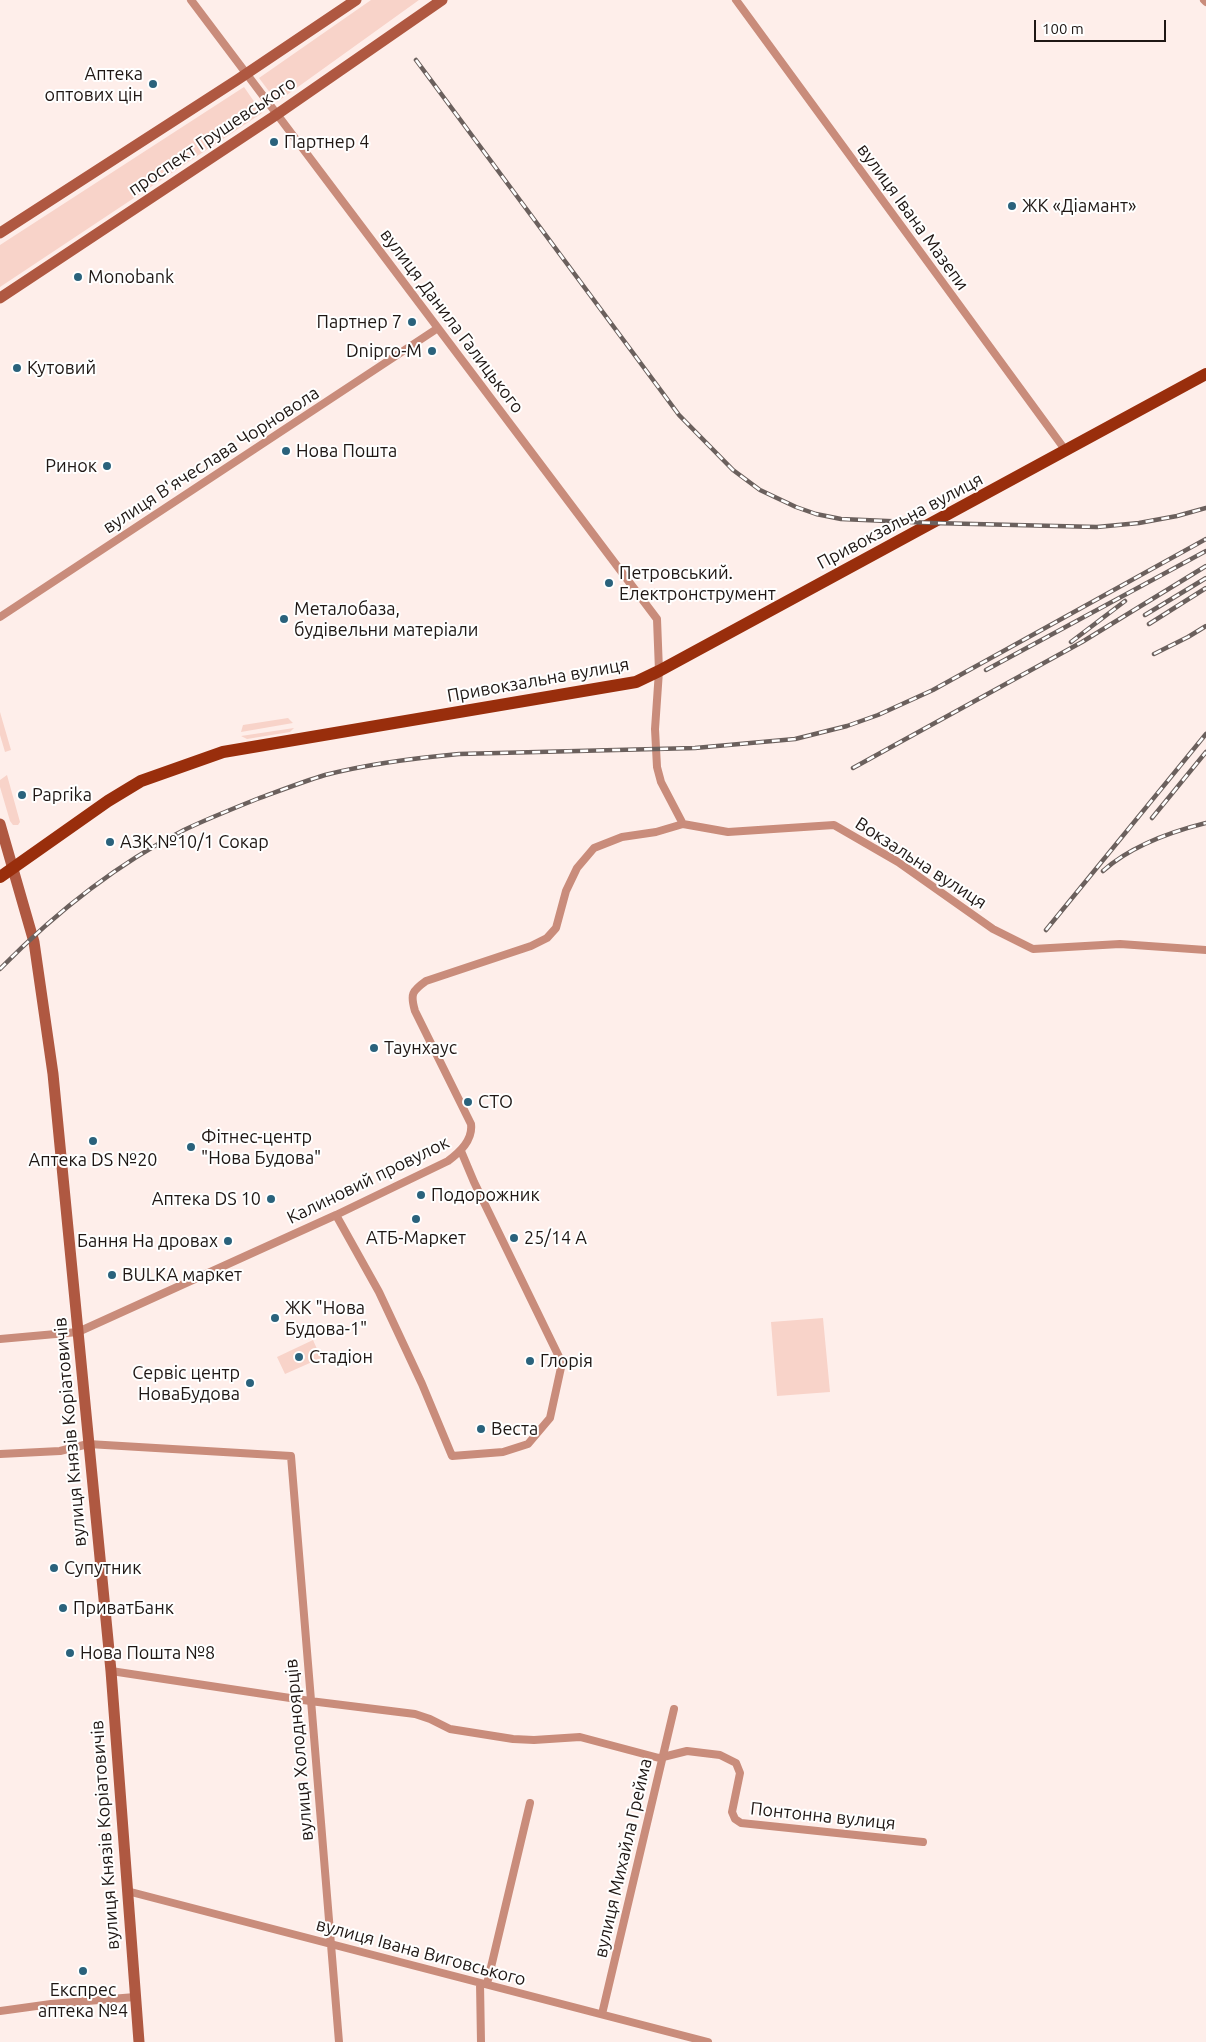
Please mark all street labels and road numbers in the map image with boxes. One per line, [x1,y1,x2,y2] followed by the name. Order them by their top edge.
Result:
[124,72,300,200] street label: проспект Грушевського
[853,140,973,294] street label: вулиця Івана Мазепи
[376,224,528,418] street label: вулиця Данила Галицького
[99,382,323,538] street label: вулиця В'ячеслава Чорновола
[813,468,987,574] street label: Привокзальна вулиця
[445,653,631,707] street label: Привокзальна вулиця
[851,812,991,914] street label: Вокзальна вулиця
[283,1131,453,1229] street label: Калиновий провулок
[49,1316,91,1548] street label: вулиця Князів Коріатовичів
[280,1658,318,1842] street label: вулиця Холодноярців
[86,1719,124,1951] street label: вулиця Князів Коріатовичів
[590,1756,656,1960] street label: вулиця Михайла Грейма
[749,1798,897,1834] street label: Понтонна вулиця
[314,1914,528,1990] street label: вулиця Івана Виговського

